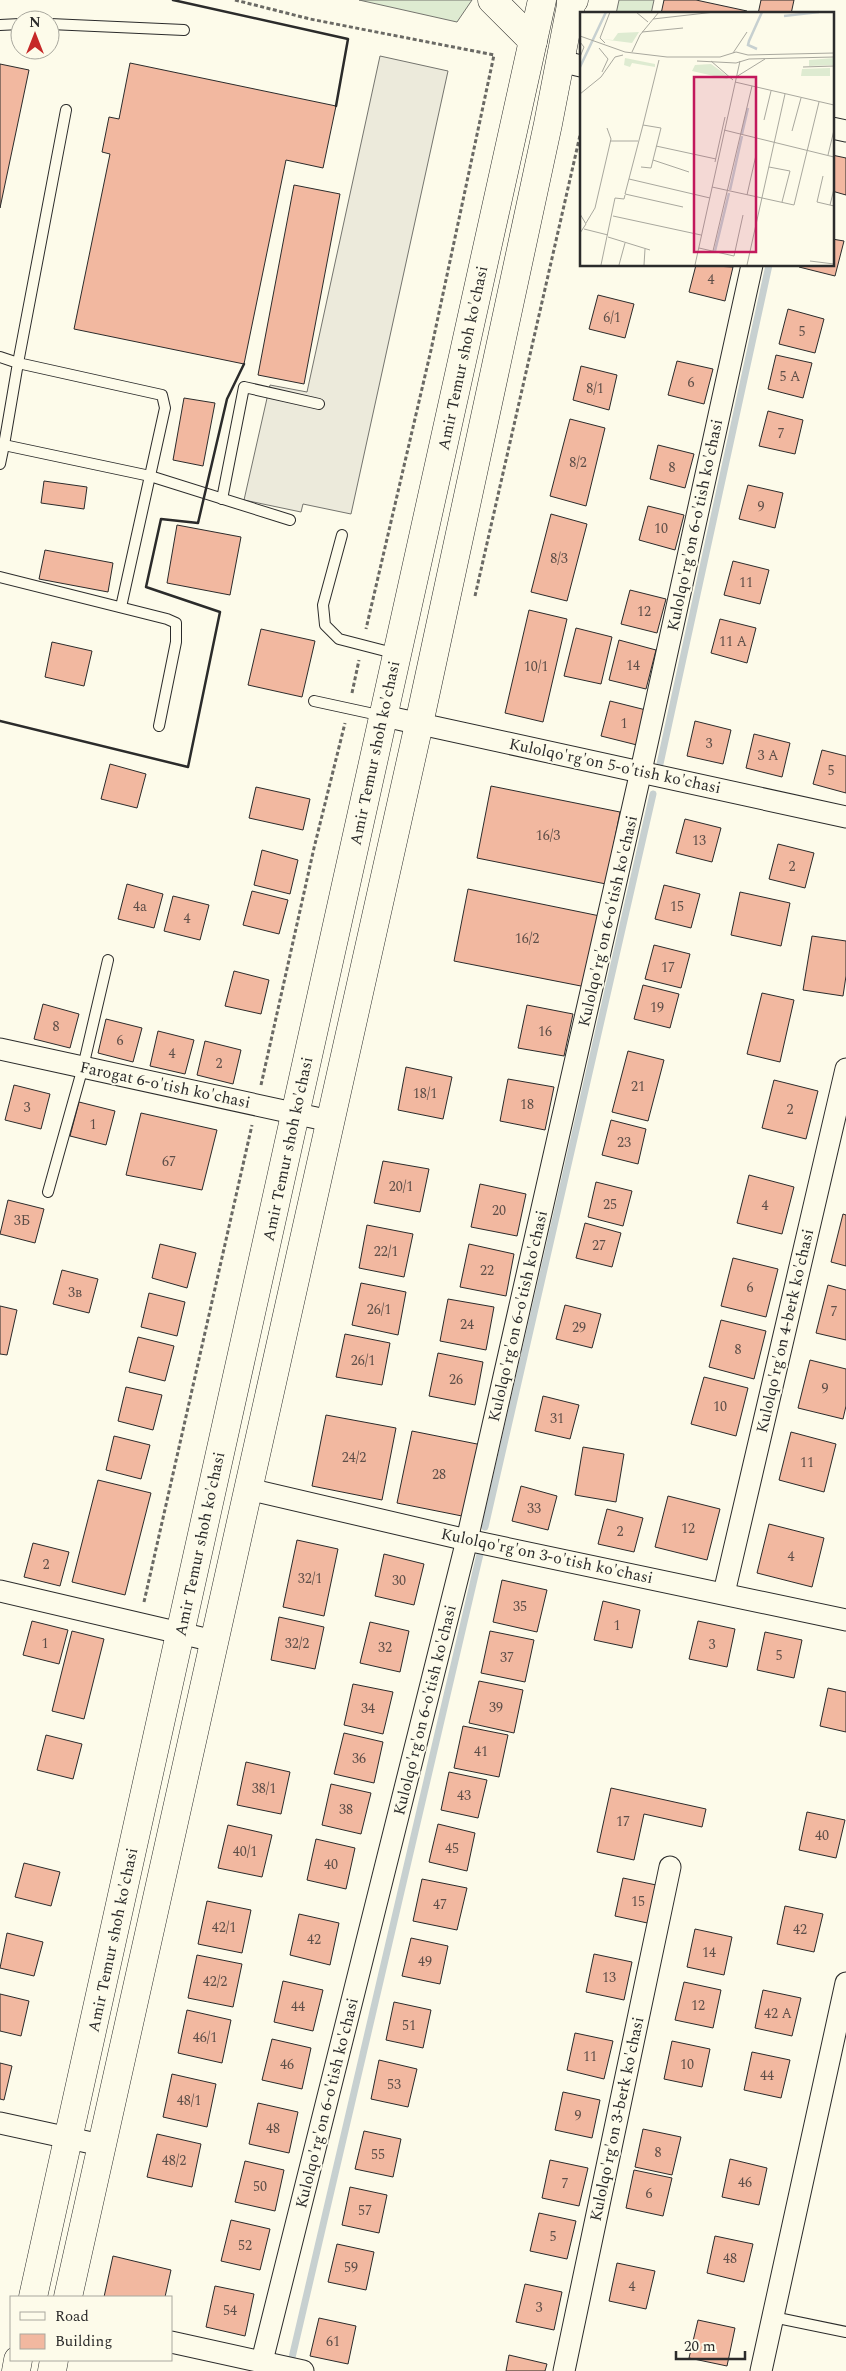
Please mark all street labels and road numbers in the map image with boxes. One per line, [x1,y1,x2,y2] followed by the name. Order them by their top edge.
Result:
[432,264,494,452] street label: Amir Temur shoh ko'chasi
[661,417,729,633] street label: Kulolqo'rg'on 6-o'tish ko'chasi
[344,659,406,847] street label: Amir Temur shoh ko'chasi
[507,732,723,800] street label: Kulolqo'rg'on 5-o'tish ko'chasi
[572,813,644,1029] street label: Kulolqo'rg'on 6-o'tish ko'chasi
[77,1055,253,1115] street label: Farogat 6-o'tish ko'chasi
[257,1055,319,1243] street label: Amir Temur shoh ko'chasi
[482,1208,554,1424] street label: Kulolqo'rg'on 6-o'tish ko'chasi
[750,1227,820,1435] street label: Kulolqo'rg'on 4-berk ko'chasi
[169,1450,231,1638] street label: Amir Temur shoh ko'chasi
[439,1522,655,1590] street label: Kulolqo'rg'on 3-o'tish ko'chasi
[387,1602,463,1818] street label: Kulolqo'rg'on 6-o'tish ko'chasi
[82,1846,144,2034] street label: Amir Temur shoh ko'chasi
[289,1995,365,2211] street label: Kulolqo'rg'on 6-o'tish ko'chasi
[584,2014,650,2224] street label: Kulolqo'rg'on 3-berk ko'chasi

